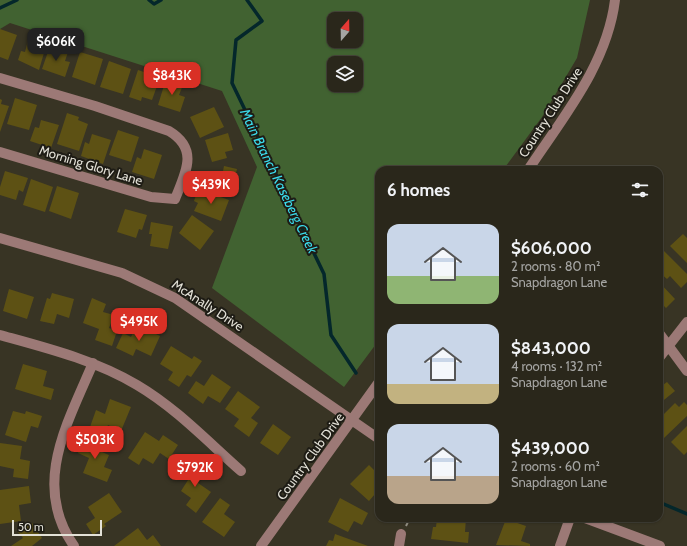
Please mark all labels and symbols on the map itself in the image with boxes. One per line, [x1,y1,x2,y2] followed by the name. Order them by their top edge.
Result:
[327,12,363,48] north arrow
[28,28,84,62] pin: $606K
[144,62,200,96] pin: $843K
[515,64,585,160] street label: Country Club Drive
[236,105,322,257] water label: Main Branch Kaseberg Creek
[37,142,145,188] street label: Morning Glory Lane
[183,171,239,205] pin: $439K
[169,276,247,334] street label: McAnally Drive
[111,308,167,342] pin: $495K
[273,409,347,503] street label: Country Club Drive
[67,426,123,460] pin: $503K
[167,454,223,488] pin: $792K
[12,518,102,537] scale bar

